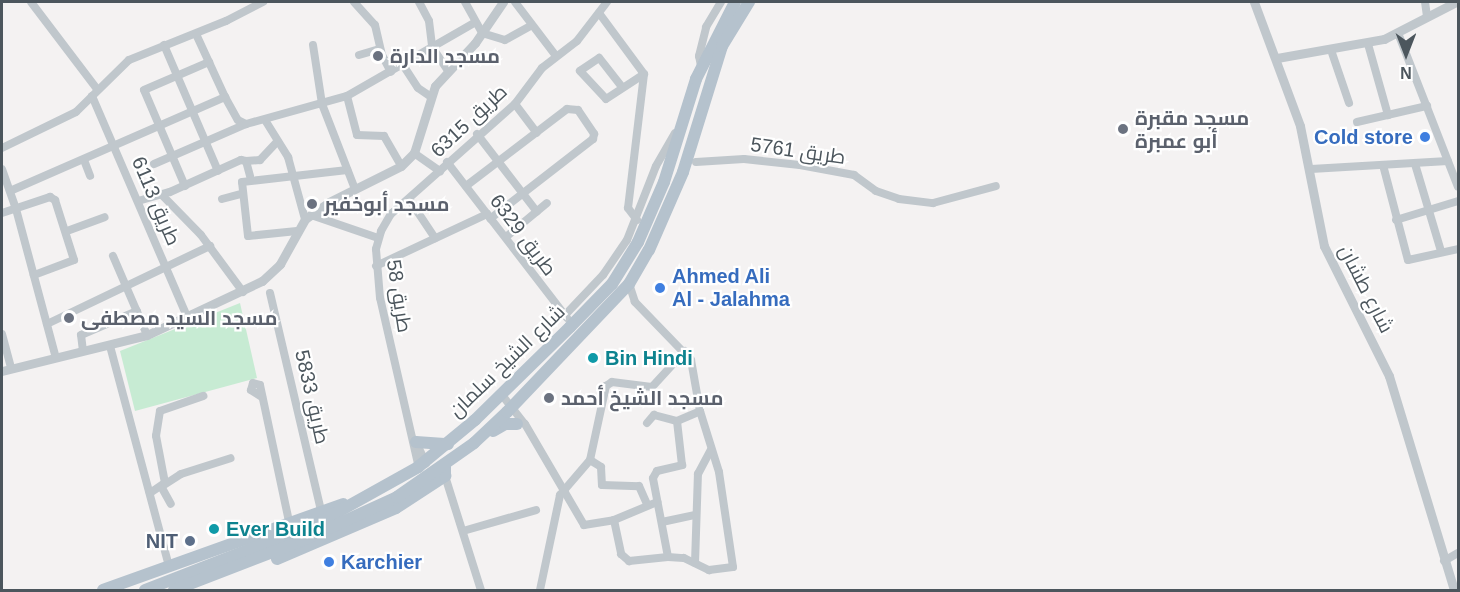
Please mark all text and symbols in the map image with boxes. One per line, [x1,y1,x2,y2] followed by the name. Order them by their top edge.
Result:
[1376,24,1436,84] north arrow
[390,44,500,68] place label: مسجد الدارة
[371,49,385,63] marker: مسجد الدارة
[1400,64,1412,81] text: N
[426,80,512,162] street label: طريق 6315
[1135,106,1249,153] place label: مسجد مقبرة أبو عمبرة
[1116,122,1130,136] marker: مسجد مقبرة أبو عمبرة
[1314,125,1413,149] place label: Cold store
[1418,130,1432,144] marker: Cold store
[749,132,847,170] street label: طريق 5761
[127,153,185,249] street label: طريق 6113
[485,190,561,280] street label: طريق 6329
[324,192,449,216] place label: مسجد أبوخفير
[305,197,319,211] marker: مسجد أبوخفير
[1334,241,1398,337] street label: شارع طشان
[381,258,417,334] street label: طريق 58
[672,264,790,311] place label: Ahmed Ali Al - Jalahma
[653,281,667,295] marker: Ahmed Ali Al - Jalahma
[444,300,570,422] street label: شارع الشيخ سلمان
[81,306,277,330] place label: مسجد السيد مصطفى
[62,311,76,325] marker: مسجد السيد مصطفى
[605,346,693,370] place label: Bin Hindi
[290,348,334,446] street label: طريق 5833
[586,351,600,365] marker: Bin Hindi
[561,386,723,410] place label: مسجد الشيخ أحمد
[542,391,556,405] marker: مسجد الشيخ أحمد
[226,517,325,541] place label: Ever Build
[207,522,221,536] marker: Ever Build
[146,529,178,553] place label: NIT
[183,534,197,548] marker: NIT
[341,550,422,574] place label: Karchier
[322,555,336,569] marker: Karchier

